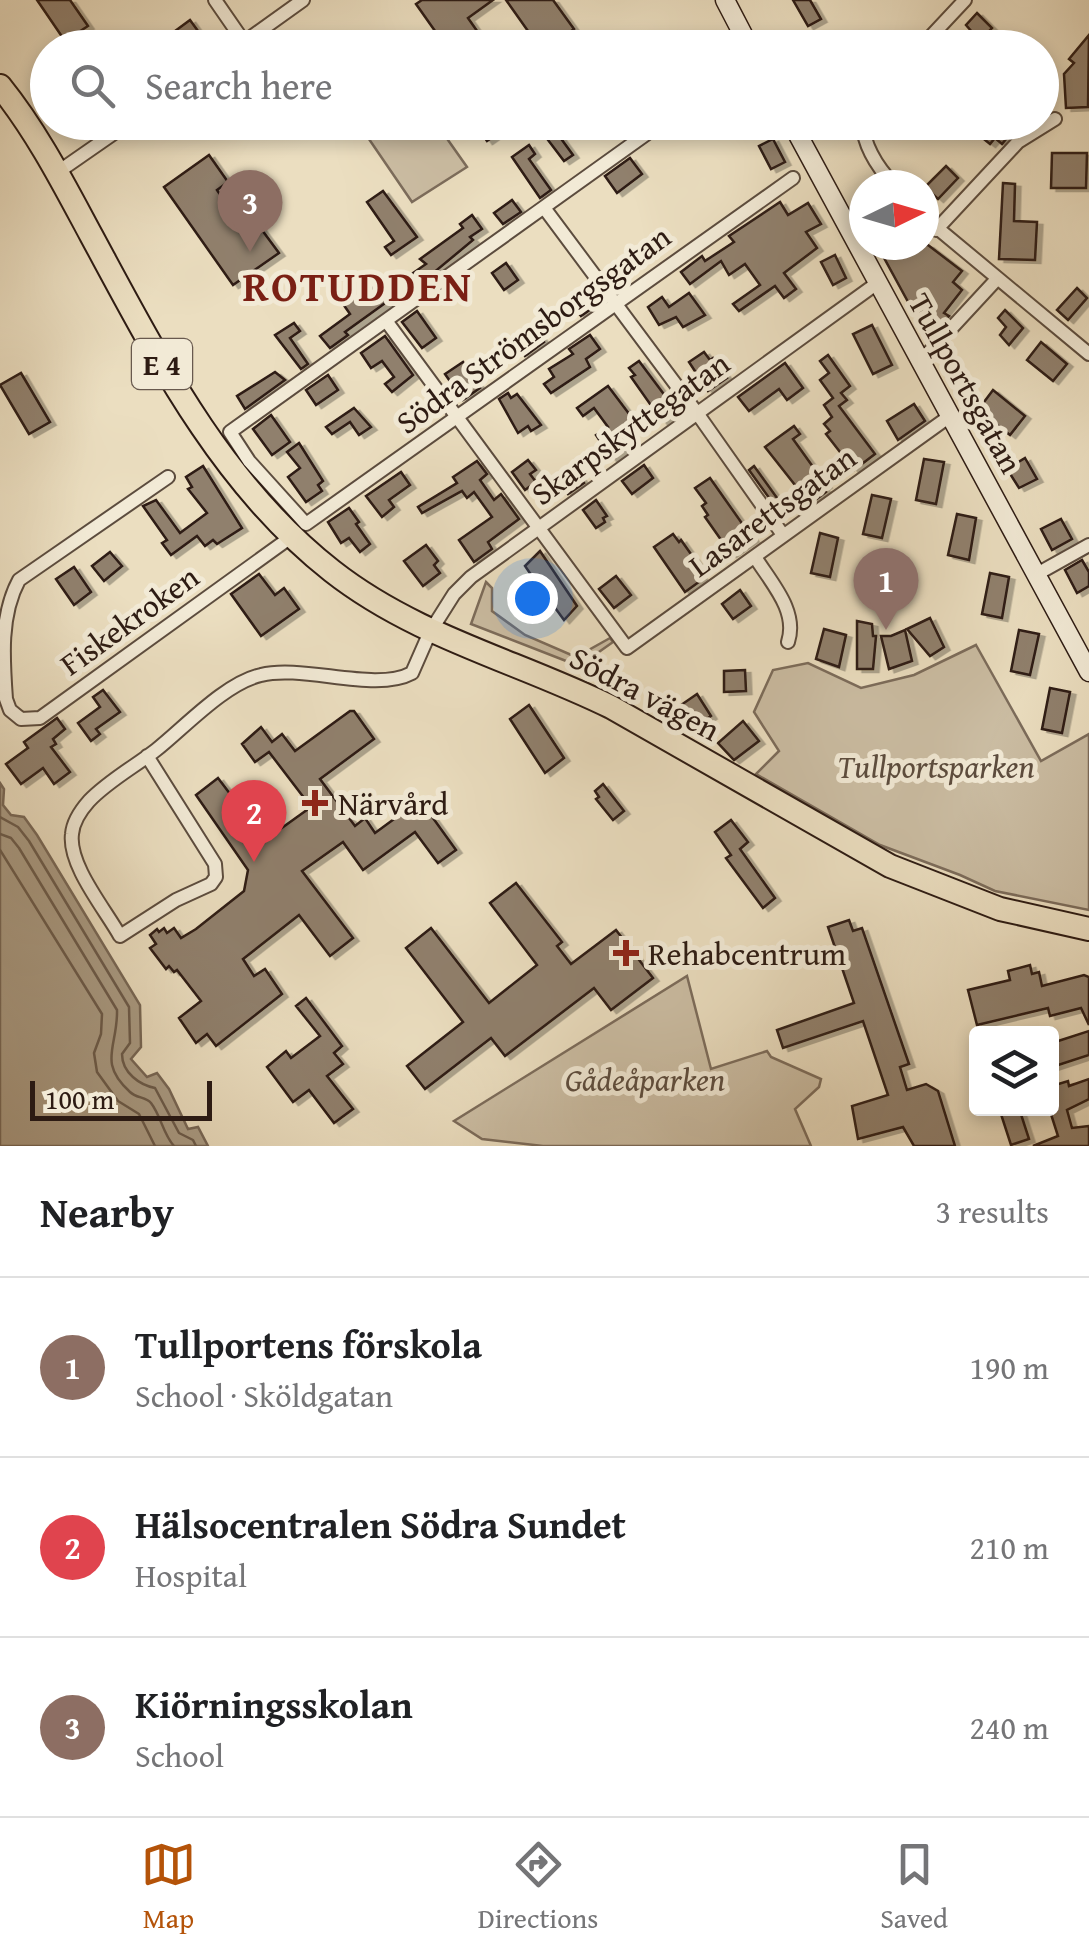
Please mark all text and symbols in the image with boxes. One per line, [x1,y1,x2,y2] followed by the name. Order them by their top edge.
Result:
[30,30,1059,140] search box
[145,57,333,113] text: Search here
[65,58,120,113] icon: search
[218,170,282,252] pin: 3
[849,170,939,260] north arrow
[386,213,680,445] street label: Södra Strömsborgsgatan
[243,255,473,316] district label: ROTUDDEN
[897,284,1035,482] street label: Tullportsgatan
[132,339,192,389] road number: E 4
[521,340,739,516] street label: Skarpskyttegatan
[678,434,866,588] street label: Lasarettsgatan
[854,548,918,630] pin: 1
[50,553,208,687] street label: Fiskekroken
[507,573,558,624] your location
[562,634,728,752] street label: Södra vägen
[837,743,1035,790] park label: Tullportsparken
[222,780,286,862] pin: 2
[338,780,448,827] place label: Närvård
[302,790,328,816] marker: Närvård
[648,930,846,977] place label: Rehabcentrum
[613,940,639,966] marker: Rehabcentrum
[969,1026,1059,1116] map controls
[969,1026,1059,1116] button: layers
[565,1056,725,1103] park label: Gådeåparken
[30,1076,212,1120] scale bar
[45,1078,114,1119] text: 100 m
[40,1181,174,1242] text: Nearby
[936,1188,1049,1235] text: 3 results
[135,1316,482,1372] text: Tullportens förskola
[64,1344,81,1391] text: 1
[970,1344,1049,1391] text: 190 m
[135,1372,393,1419] text: School · Sköldgatan
[135,1496,626,1552] text: Hälsocentralen Södra Sundet
[64,1524,81,1571] text: 2
[970,1524,1049,1571] text: 210 m
[135,1552,247,1599] text: Hospital
[135,1676,413,1732] text: Kiörningsskolan
[64,1704,81,1751] text: 3
[970,1704,1049,1751] text: 240 m
[135,1732,224,1779] text: School
[141,1837,196,1938] tab: Map
[478,1837,598,1938] tab: Directions
[880,1837,948,1938] tab: Saved

